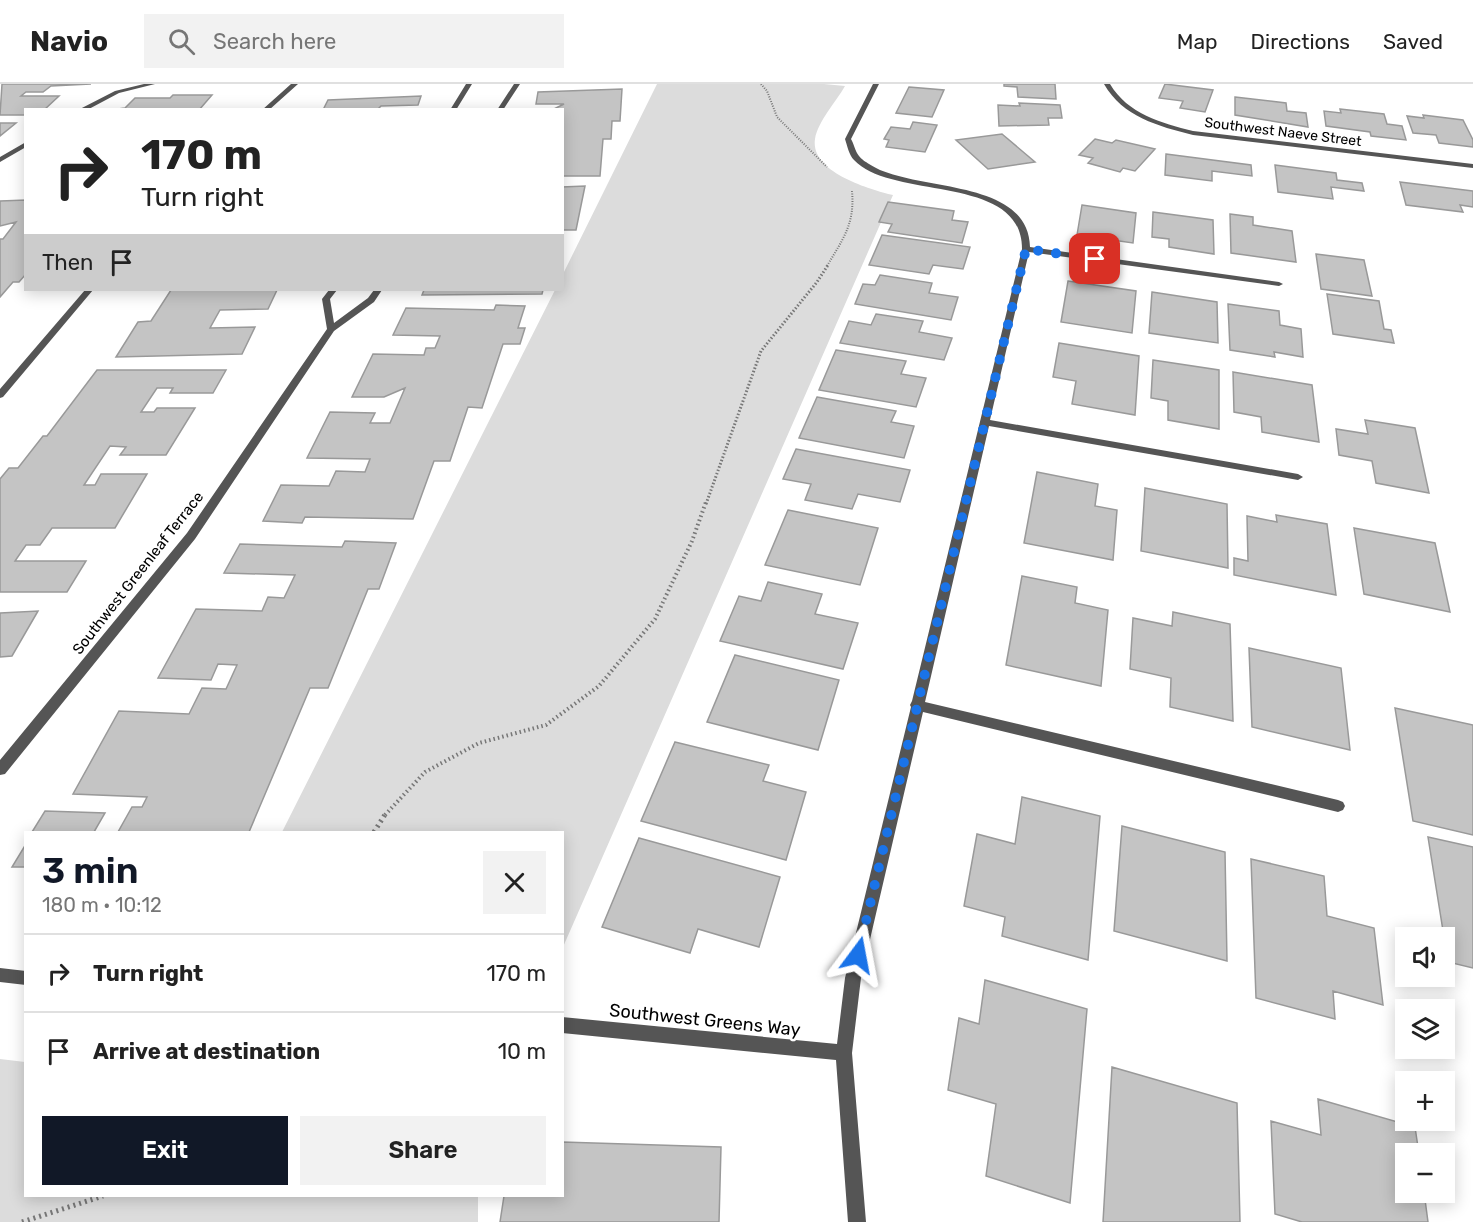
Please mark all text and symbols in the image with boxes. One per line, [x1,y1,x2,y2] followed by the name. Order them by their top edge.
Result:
[144,14,564,68] search box
[30,25,108,58] text: Navio
[165,25,198,58] icon: search
[213,28,336,55] text: Search here
[1177,29,1218,54] text: Map
[1251,29,1350,54] text: Directions
[1383,29,1443,54] text: Saved
[1203,114,1363,150] street label: Southwest Naeve Street
[141,130,262,180] text: 170 m
[42,132,120,210] icon: right
[141,181,264,213] text: Turn right
[1069,233,1120,284] pin
[1078,242,1111,275] icon: arrive
[105,246,138,279] icon: arrive
[42,249,93,276] text: Then
[69,488,207,658] street label: Southwest Greenleaf Terrace
[42,849,139,892] text: 3 min
[483,851,546,914] button: close
[42,893,162,917] text: 180 m · 10:12
[826,923,890,987] position arrow
[1395,927,1455,1203] map controls
[1395,927,1455,987] button: sound
[42,957,75,990] icon: right
[93,960,203,987] text: Turn right
[486,960,546,987] text: 170 m
[608,999,802,1041] street label: Southwest Greens Way
[1395,999,1455,1059] button: layers
[42,1035,75,1068] icon: arrive
[93,1038,320,1065] text: Arrive at destination
[498,1038,546,1065] text: 10 m
[1395,1071,1455,1131] button: +
[42,1116,288,1185] button: Exit
[300,1116,546,1185] button: Share
[1395,1143,1455,1203] button: −

